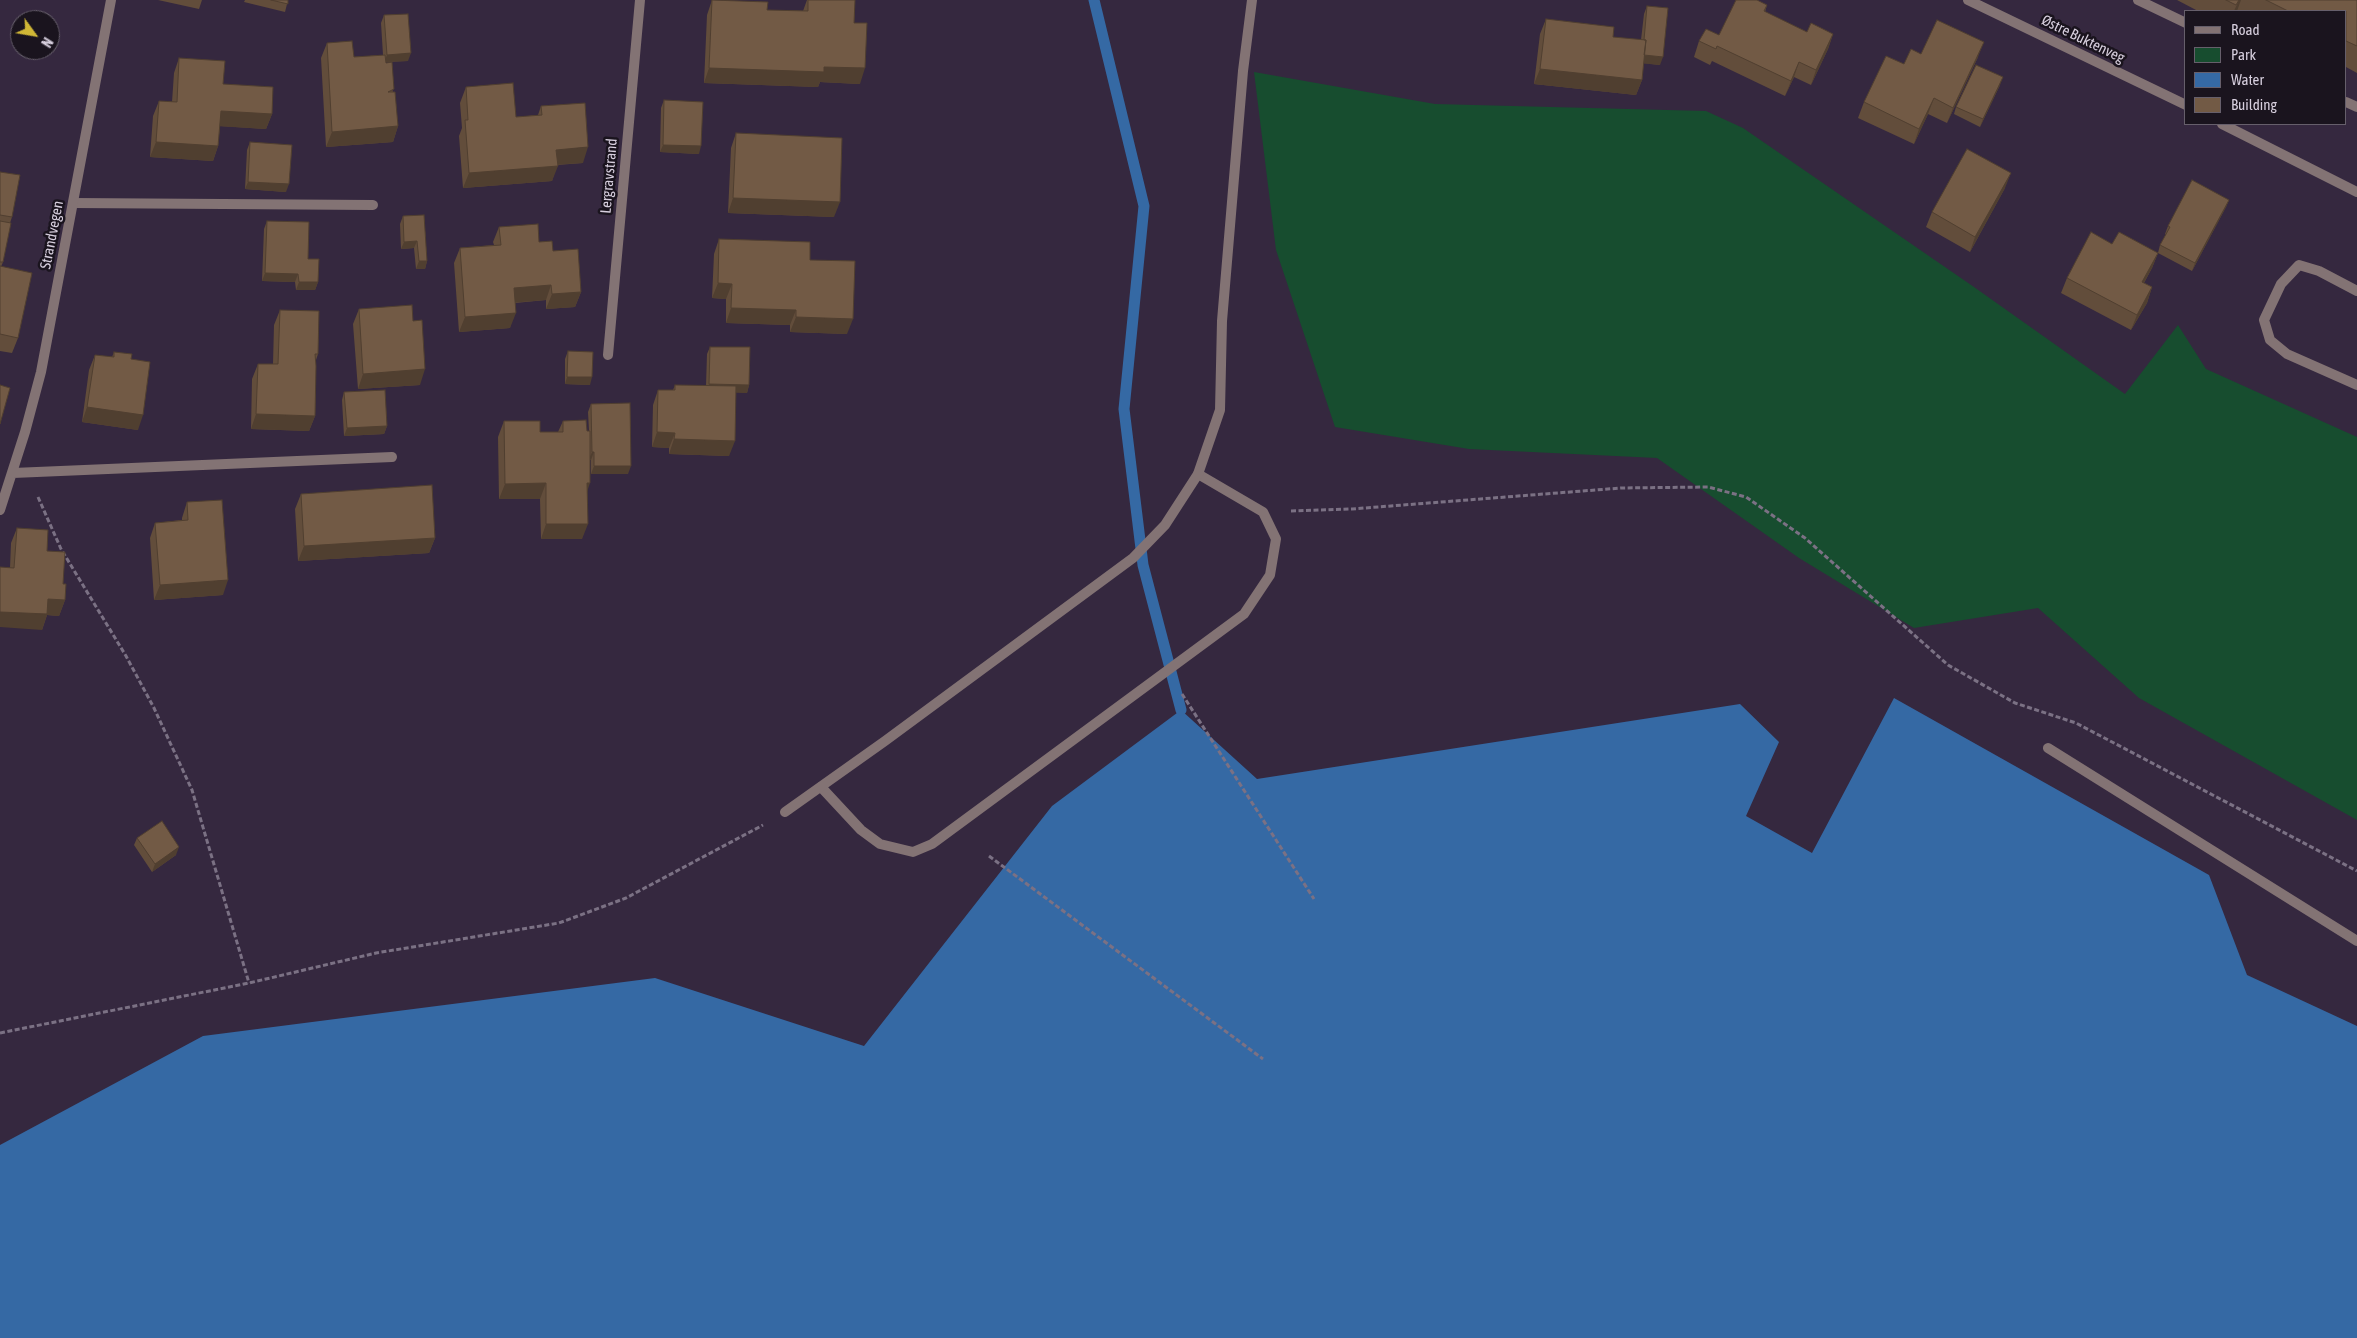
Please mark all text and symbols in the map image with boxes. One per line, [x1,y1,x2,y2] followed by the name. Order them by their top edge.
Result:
[10,10,60,60] north arrow
[2184,10,2347,125] legend
[2039,11,2127,67] street label: Østre Buktenveg
[2231,21,2260,38] text: Road
[38,35,56,50] text: N
[2231,46,2256,63] text: Park
[2231,71,2264,88] text: Water
[2231,96,2277,113] text: Building
[597,138,621,214] street label: Lergravstrand
[37,199,67,271] street label: Strandvegen

